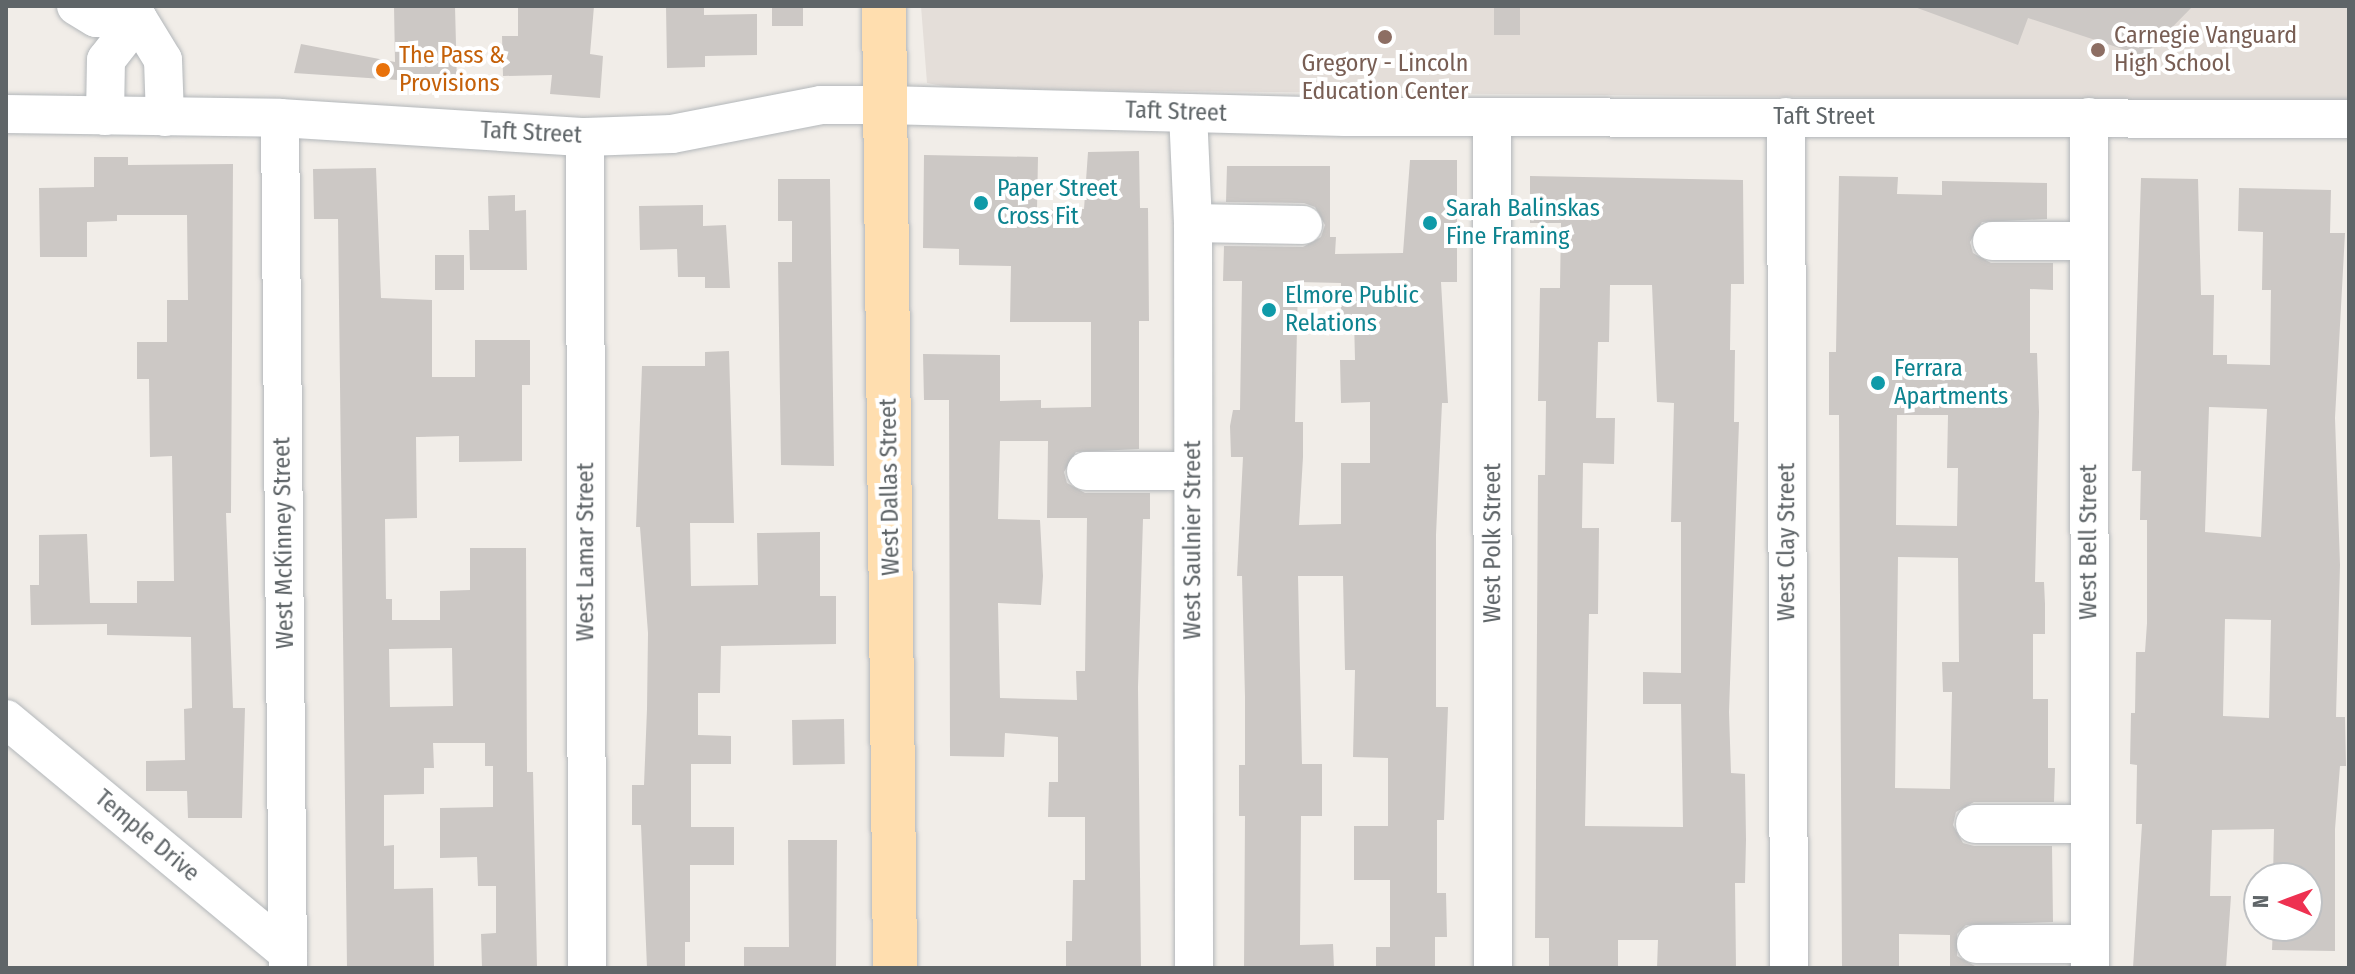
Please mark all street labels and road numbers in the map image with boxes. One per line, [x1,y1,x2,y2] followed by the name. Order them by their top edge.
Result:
[1125,96,1227,128] street label: Taft Street
[1773,103,1875,131] street label: Taft Street
[480,116,582,150] street label: Taft Street
[874,398,906,576] street label: West Dallas Street
[268,437,300,649] street label: West McKinney Street
[1179,440,1207,640] street label: West Saulnier Street
[572,463,600,641] street label: West Lamar Street
[1479,463,1507,623] street label: West Polk Street
[1773,463,1801,621] street label: West Clay Street
[2075,464,2103,620] street label: West Bell Street
[89,784,205,888] street label: Temple Drive

